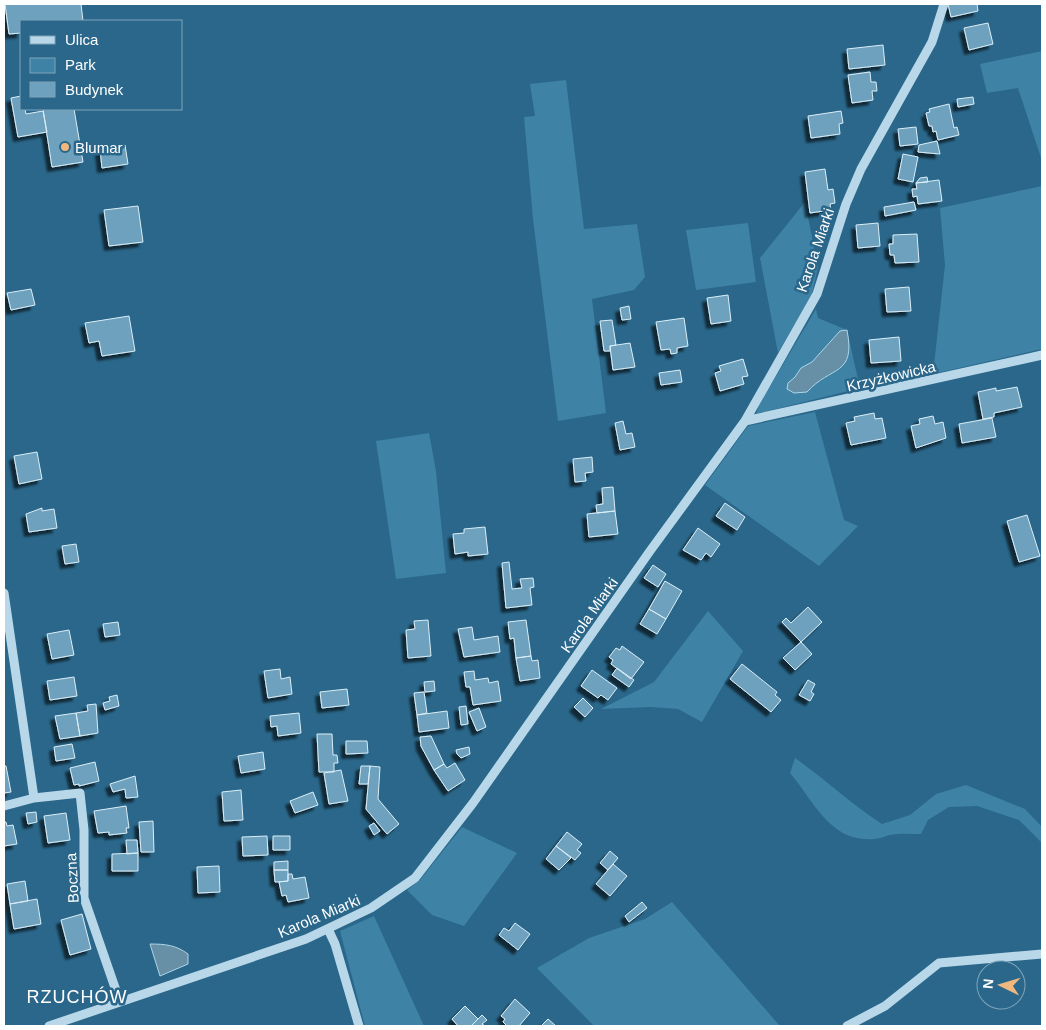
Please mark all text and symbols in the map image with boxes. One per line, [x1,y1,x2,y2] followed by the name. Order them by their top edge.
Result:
[20,20,182,110] legend
[65,31,99,48] text: Ulica
[65,56,96,73] text: Park
[65,81,124,98] text: Budynek
[75,139,123,156] place label: Blumar
[59,141,71,153] marker: Blumar
[793,206,837,294] street label: Karola Miarki
[845,357,938,395] street label: Krzyżkowicka
[557,574,621,656] street label: Karola Miarki
[62,852,82,903] street label: Boczna
[275,891,363,941] street label: Karola Miarki
[976,960,1026,1010] north arrow
[980,978,996,990] text: N
[27,986,127,1007] district label: RZUCHÓW

